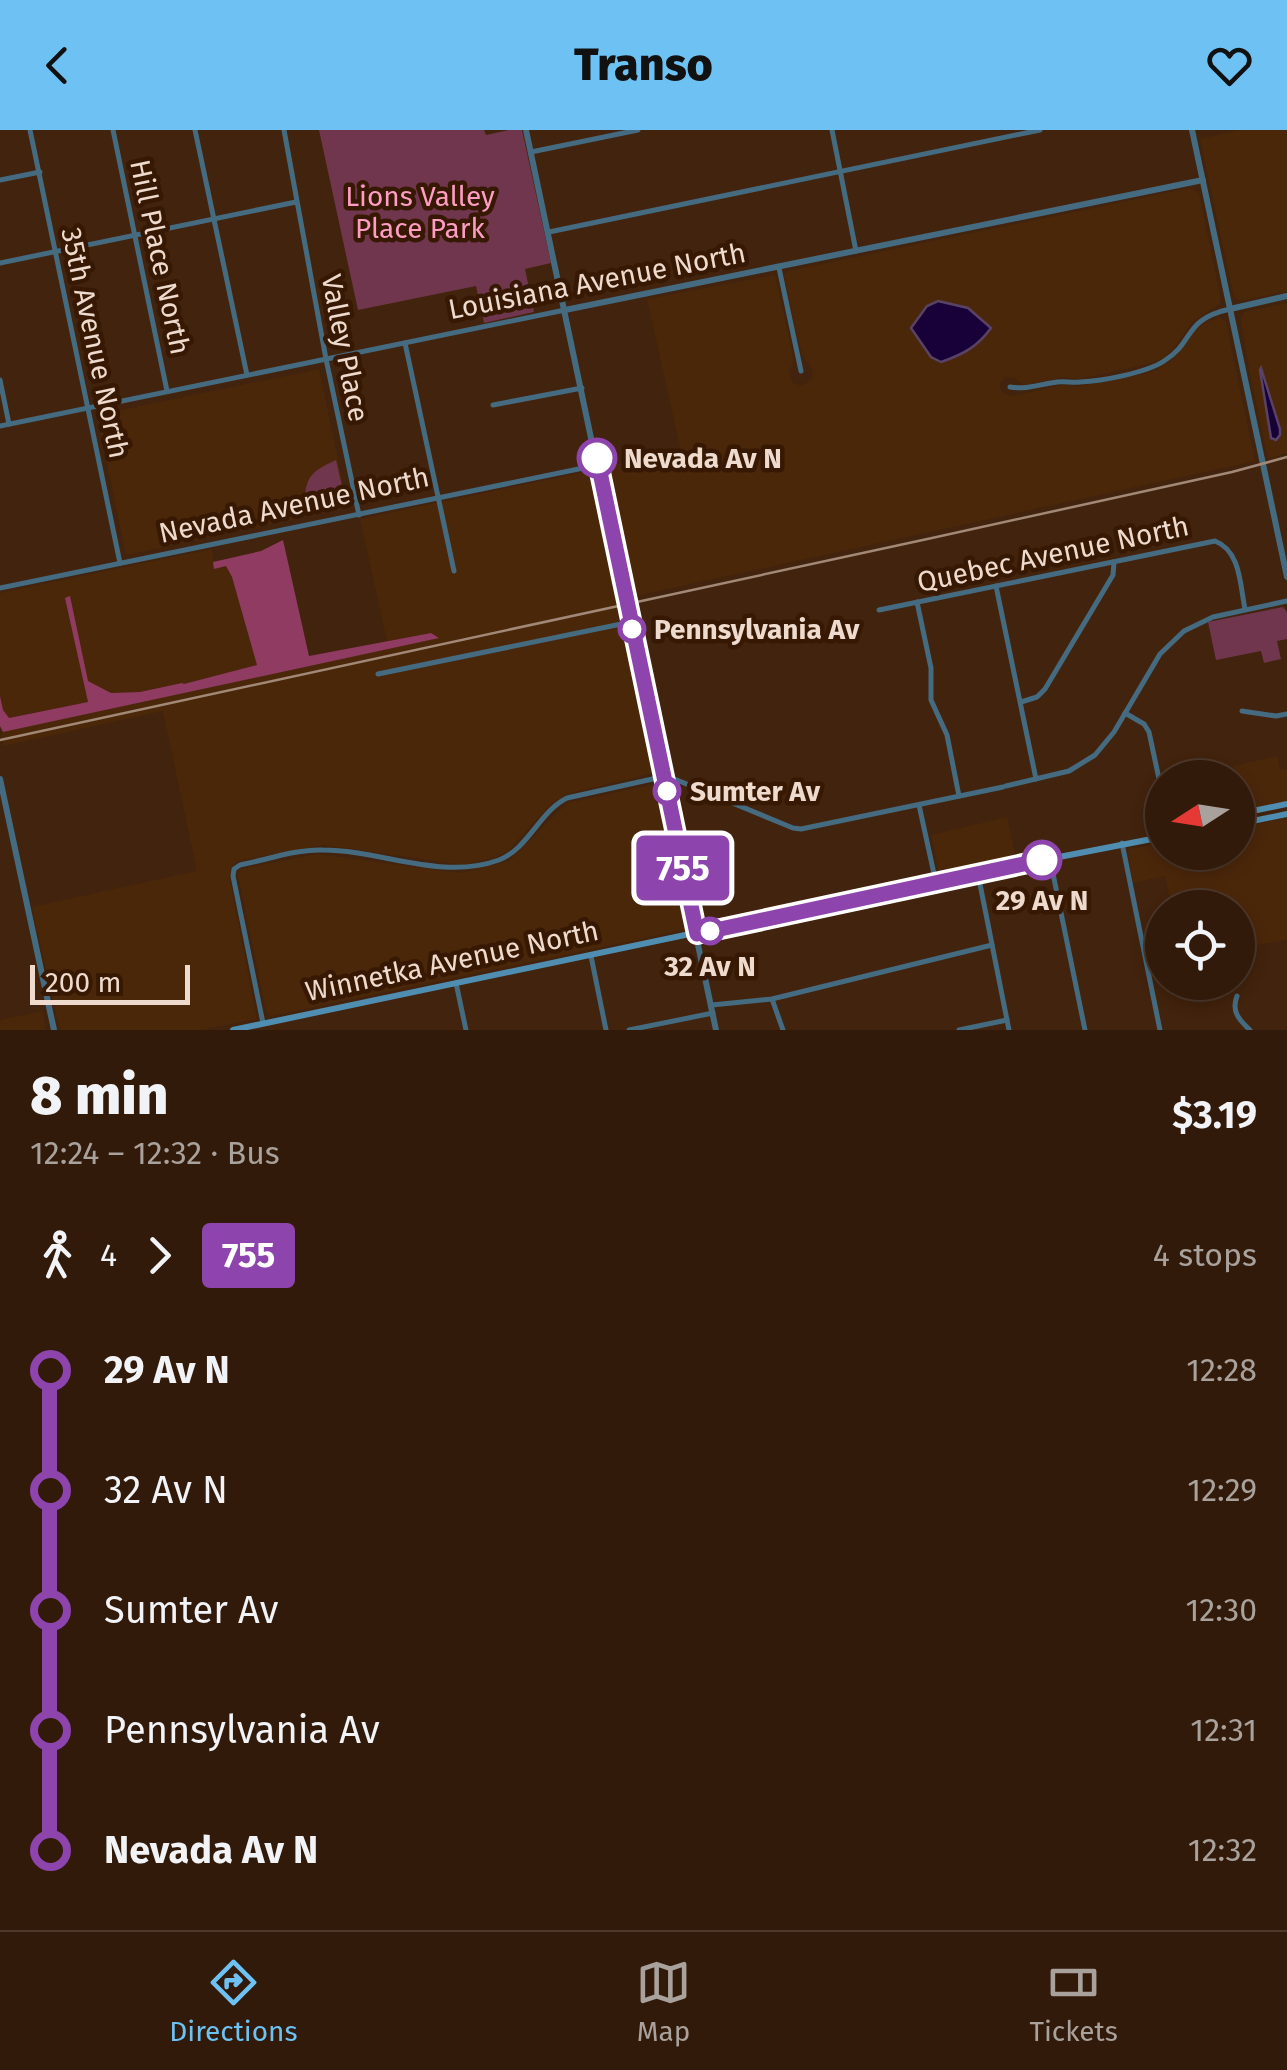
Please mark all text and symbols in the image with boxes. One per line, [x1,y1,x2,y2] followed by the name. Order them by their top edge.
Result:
[30,38,85,93] icon: back
[574,38,713,92] text: Transo
[1202,38,1257,93] icon: heart
[123,157,197,357] street label: Hill Place North
[345,180,495,245] park label: Lions Valley Place Park
[54,225,136,461] street label: 35th Avenue North
[446,236,748,326] street label: Louisiana Avenue North
[315,272,375,424] street label: Valley Place
[578,439,616,477] marker: Nevada Av N
[624,442,782,475] place label: Nevada Av N
[156,460,432,550] street label: Nevada Avenue North
[914,509,1192,599] street label: Quebec Avenue North
[654,613,860,646] place label: Pennsylvania Av
[619,616,645,642] marker: Pennsylvania Av
[1145,760,1255,870] north arrow
[1145,760,1255,1000] map controls
[690,775,821,808] place label: Sumter Av
[654,778,680,804] marker: Sumter Av
[626,836,740,900] line badge: 755
[1023,841,1061,879] marker: 29 Av N
[656,847,710,889] text: 755
[996,884,1088,917] place label: 29 Av N
[1145,890,1255,1000] button: locate
[302,914,602,1008] street label: Winnetka Avenue North
[697,918,723,944] marker: 32 Av N
[663,950,756,983] place label: 32 Av N
[30,960,190,1004] scale bar
[45,966,122,999] text: 200 m
[30,1063,168,1129] text: 8 min
[1172,1092,1257,1138] text: $3.19
[30,1134,280,1172] text: 12:24 – 12:32 · Bus
[30,1228,85,1283] icon: walk
[132,1228,187,1283] icon: forward
[222,1234,275,1276] text: 755
[100,1236,117,1274] text: 4
[1153,1236,1257,1274] text: 4 stops
[104,1347,230,1393] text: 29 Av N
[1186,1351,1257,1389] text: 12:28
[104,1467,228,1513] text: 32 Av N
[1187,1471,1257,1509] text: 12:29
[104,1587,278,1633] text: Sumter Av
[1186,1591,1257,1629] text: 12:30
[104,1707,380,1753] text: Pennsylvania Av
[1190,1711,1257,1749] text: 12:31
[104,1827,318,1873] text: Nevada Av N
[1188,1831,1257,1869] text: 12:32
[169,1955,298,2048] tab: Directions
[636,1955,691,2048] tab: Map
[1029,1955,1118,2048] tab: Tickets

